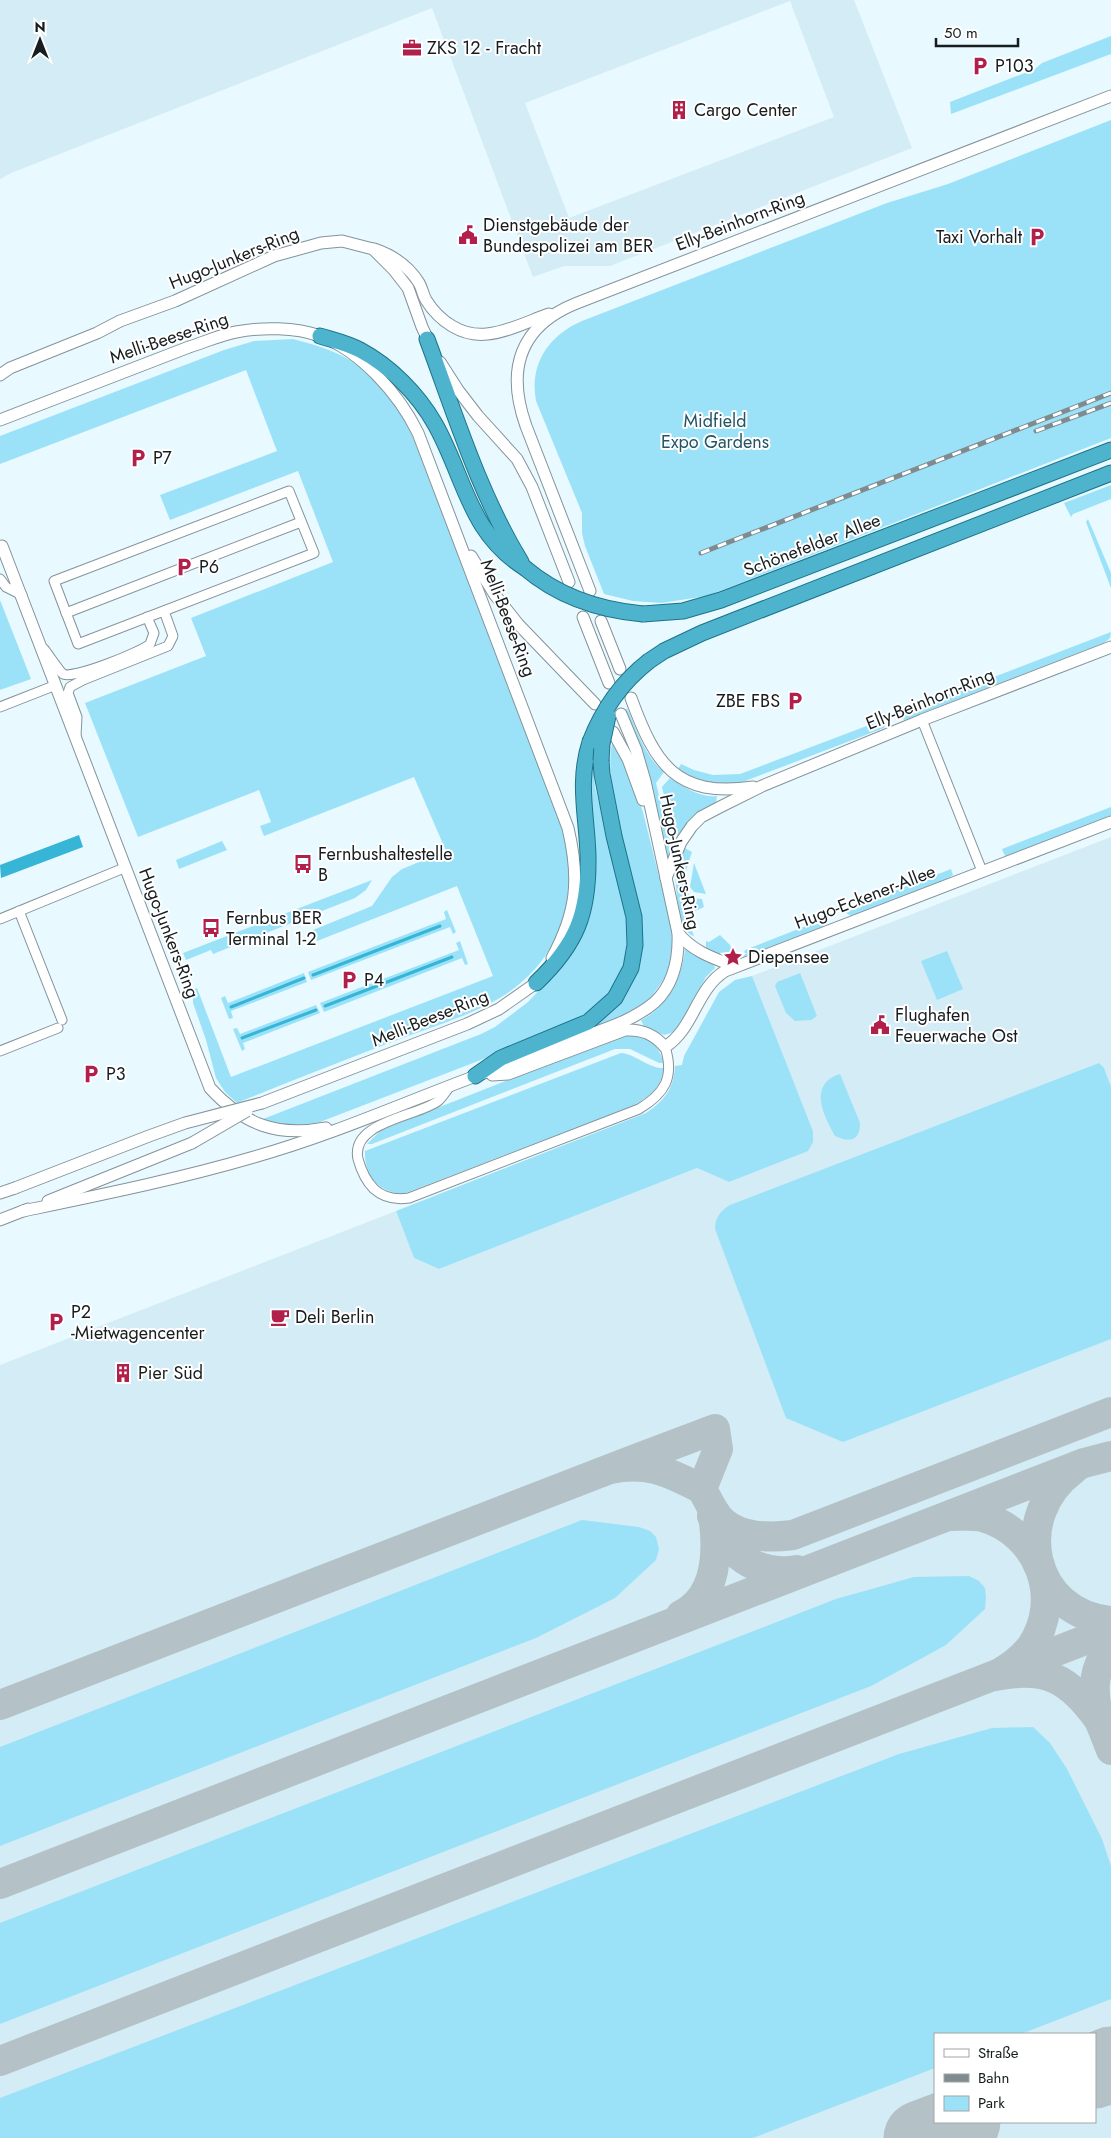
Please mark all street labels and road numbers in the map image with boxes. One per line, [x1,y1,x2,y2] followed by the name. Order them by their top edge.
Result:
[672,184,808,258] street label: Elly-Beinhorn-Ring
[165,220,303,296] street label: Hugo-Junkers-Ring
[106,306,232,370] street label: Melli-Beese-Ring
[740,507,884,583] street label: Schönefelder Allee
[474,555,542,681] street label: Melli-Beese-Ring
[862,661,998,737] street label: Elly-Beinhorn-Ring
[653,792,707,932] street label: Hugo-Junkers-Ring
[791,858,939,936] street label: Hugo-Eckener-Allee
[132,864,206,1002] street label: Hugo-Junkers-Ring
[368,983,492,1053] street label: Melli-Beese-Ring

